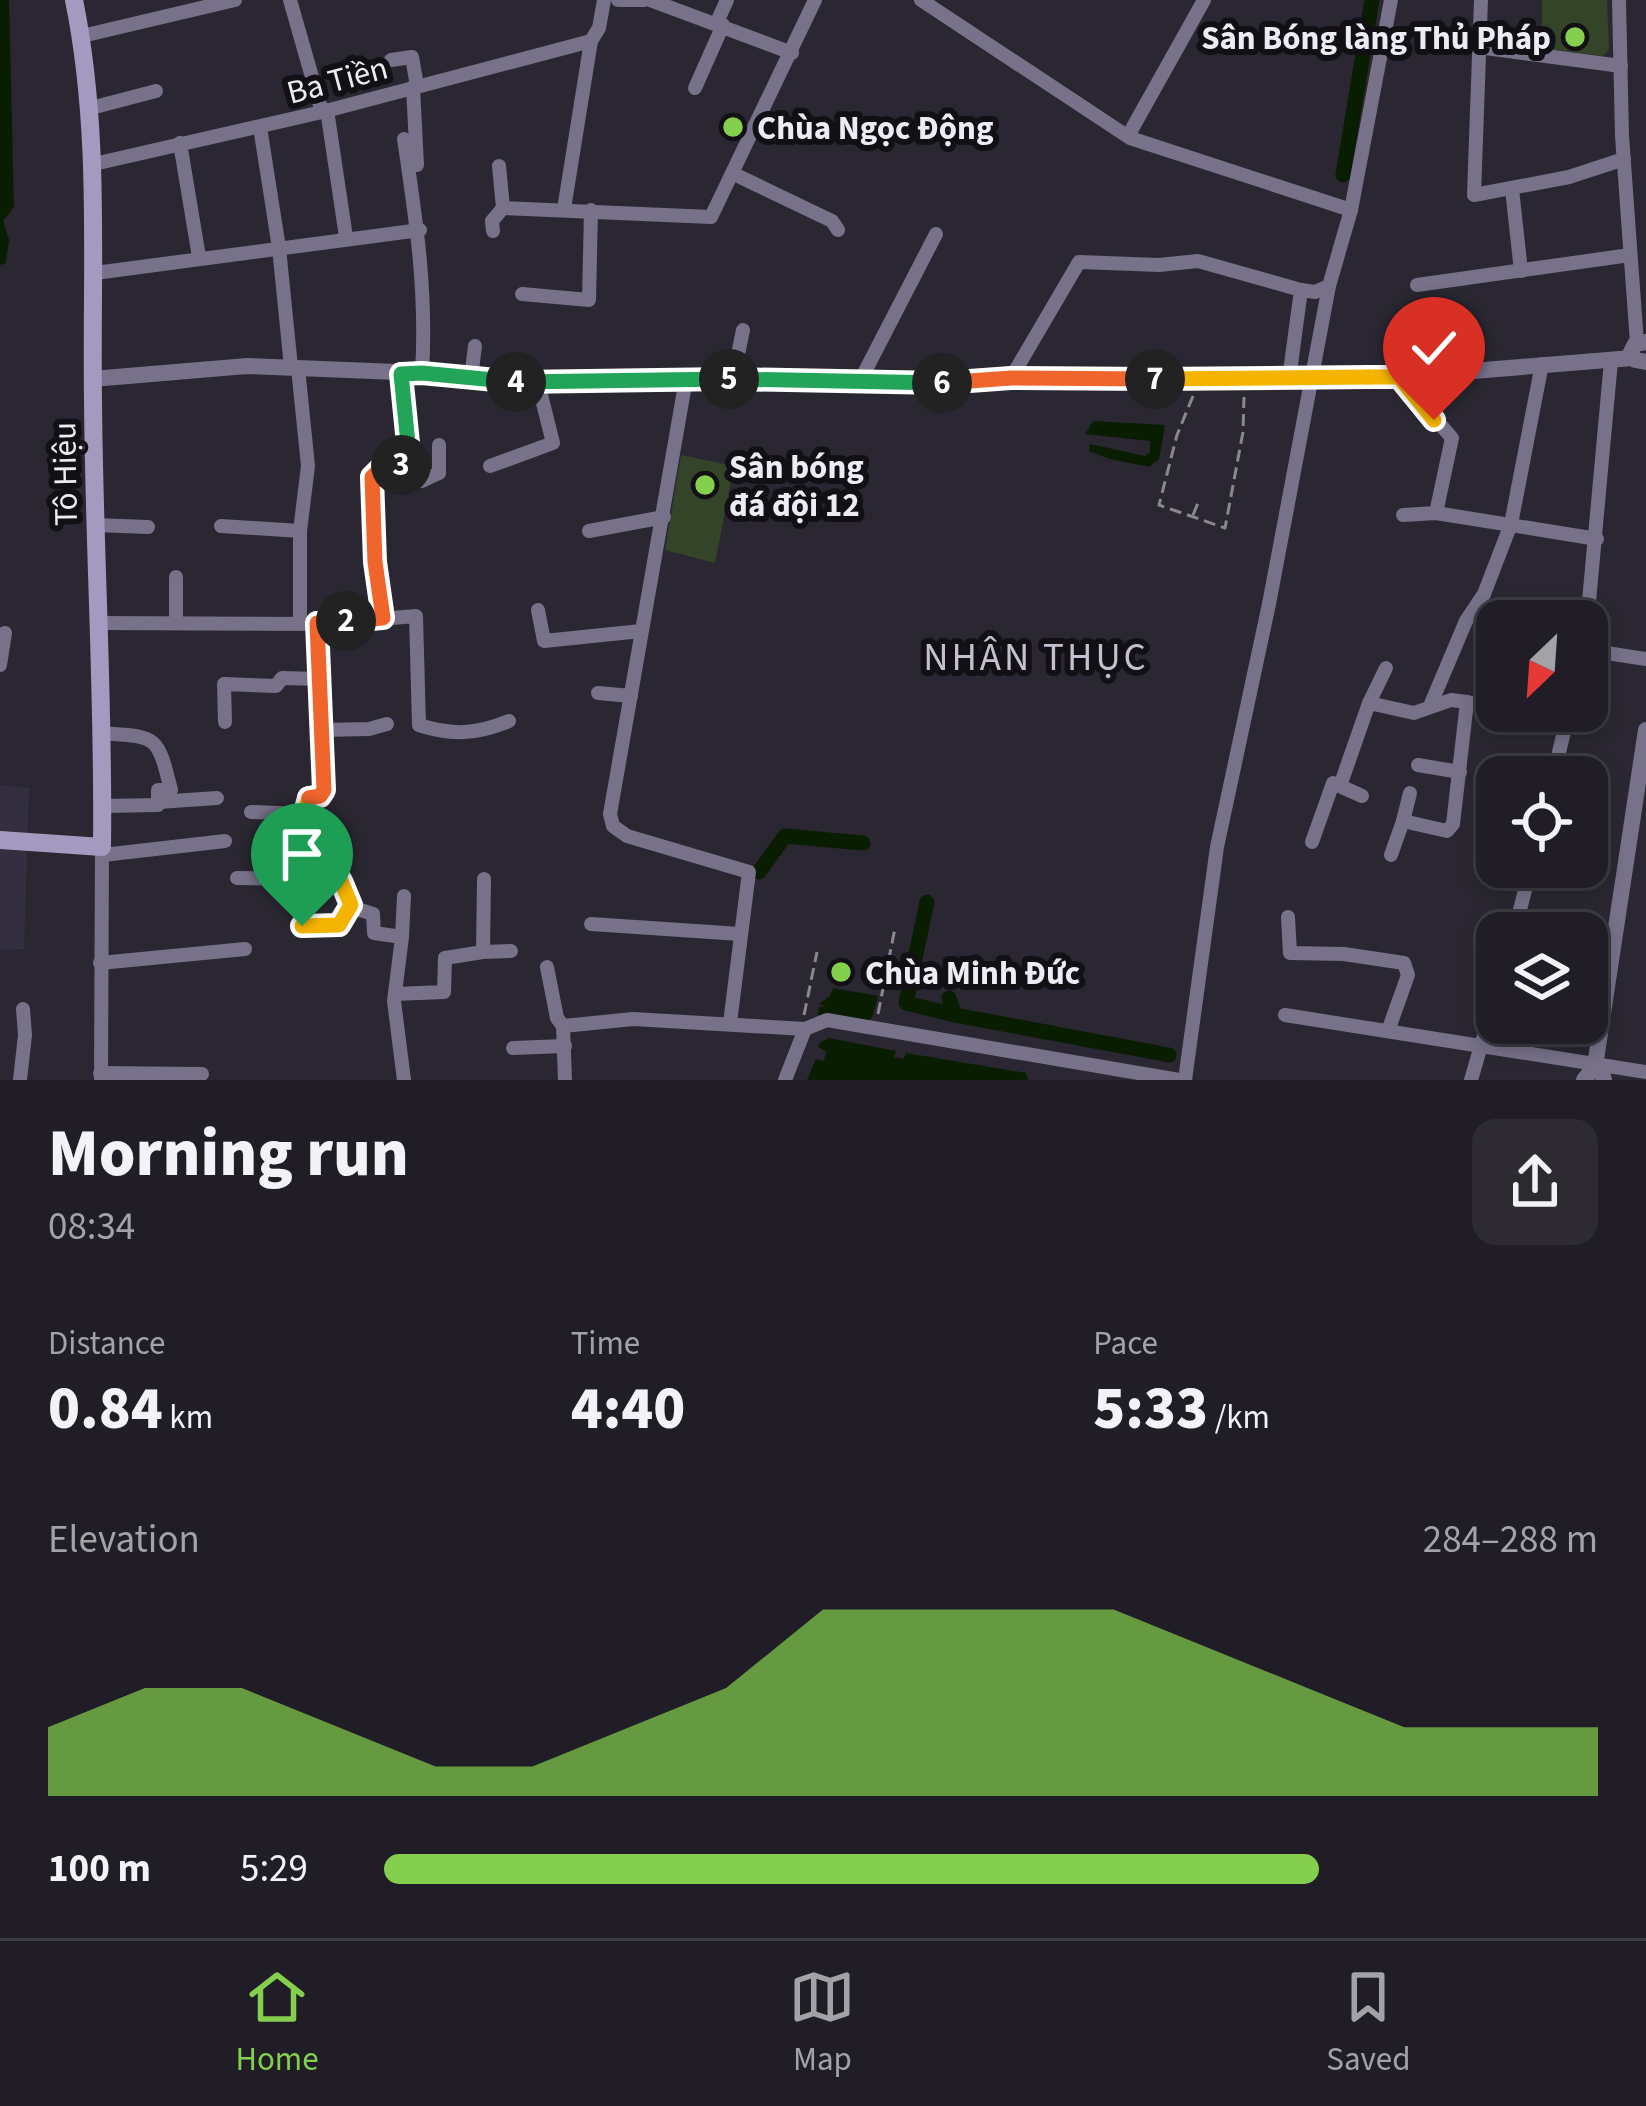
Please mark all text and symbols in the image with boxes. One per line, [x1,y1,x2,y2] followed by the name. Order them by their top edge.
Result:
[1201,15,1551,62] place label: Sân Bóng làng Thủ Pháp
[1562,24,1588,50] marker: Sân Bóng làng Thủ Pháp
[282,44,393,116] street label: Ba Tiền
[757,105,994,152] place label: Chùa Ngọc Động
[720,114,746,140] marker: Chùa Ngọc Động
[1383,297,1485,420] pin
[1401,315,1467,381] icon: check
[699,349,759,409] pin: 5
[1125,349,1185,409] pin: 7
[486,352,546,412] pin: 4
[912,353,972,413] pin: 6
[720,355,738,402] text: 5
[1146,355,1164,402] text: 7
[507,358,525,405] text: 4
[933,359,951,406] text: 6
[41,422,90,526] street label: Tô Hiệu
[371,435,431,495] pin: 3
[392,441,410,488] text: 3
[729,444,864,529] place label: Sân bóng đá đội 12
[692,472,718,498] marker: Sân bóng đá đội 12
[316,591,376,651] pin: 2
[337,597,355,644] text: 2
[1476,600,1608,732] north arrow
[1476,600,1608,1044] map controls
[923,630,1149,686] district label: NHÂN THỤC
[1476,756,1608,888] button: locate
[251,803,353,926] pin
[269,821,335,887] icon: arrive
[1476,912,1608,1044] button: layers
[865,950,1080,997] place label: Chùa Minh Đức
[828,959,854,985] marker: Chùa Minh Đức
[48,1107,409,1201] text: Morning run
[1472,1119,1598,1245] button: share
[48,1199,135,1255] text: 08:34
[48,1320,165,1367] text: Distance
[571,1320,640,1367] text: Time
[1093,1320,1158,1367] text: Pace
[48,1367,163,1452] text: 0.84
[571,1367,685,1452] text: 4:40
[1093,1367,1208,1452] text: 5:33
[163,1394,213,1441] text: km
[1208,1394,1270,1441] text: /km
[48,1512,200,1568] text: Elevation
[1423,1512,1598,1568] text: 284–288 m
[48,1841,151,1897] text: 100 m
[240,1841,308,1897] text: 5:29
[235,1964,319,2083] tab: Home
[789,1964,855,2083] tab: Map
[1326,1964,1411,2083] tab: Saved

